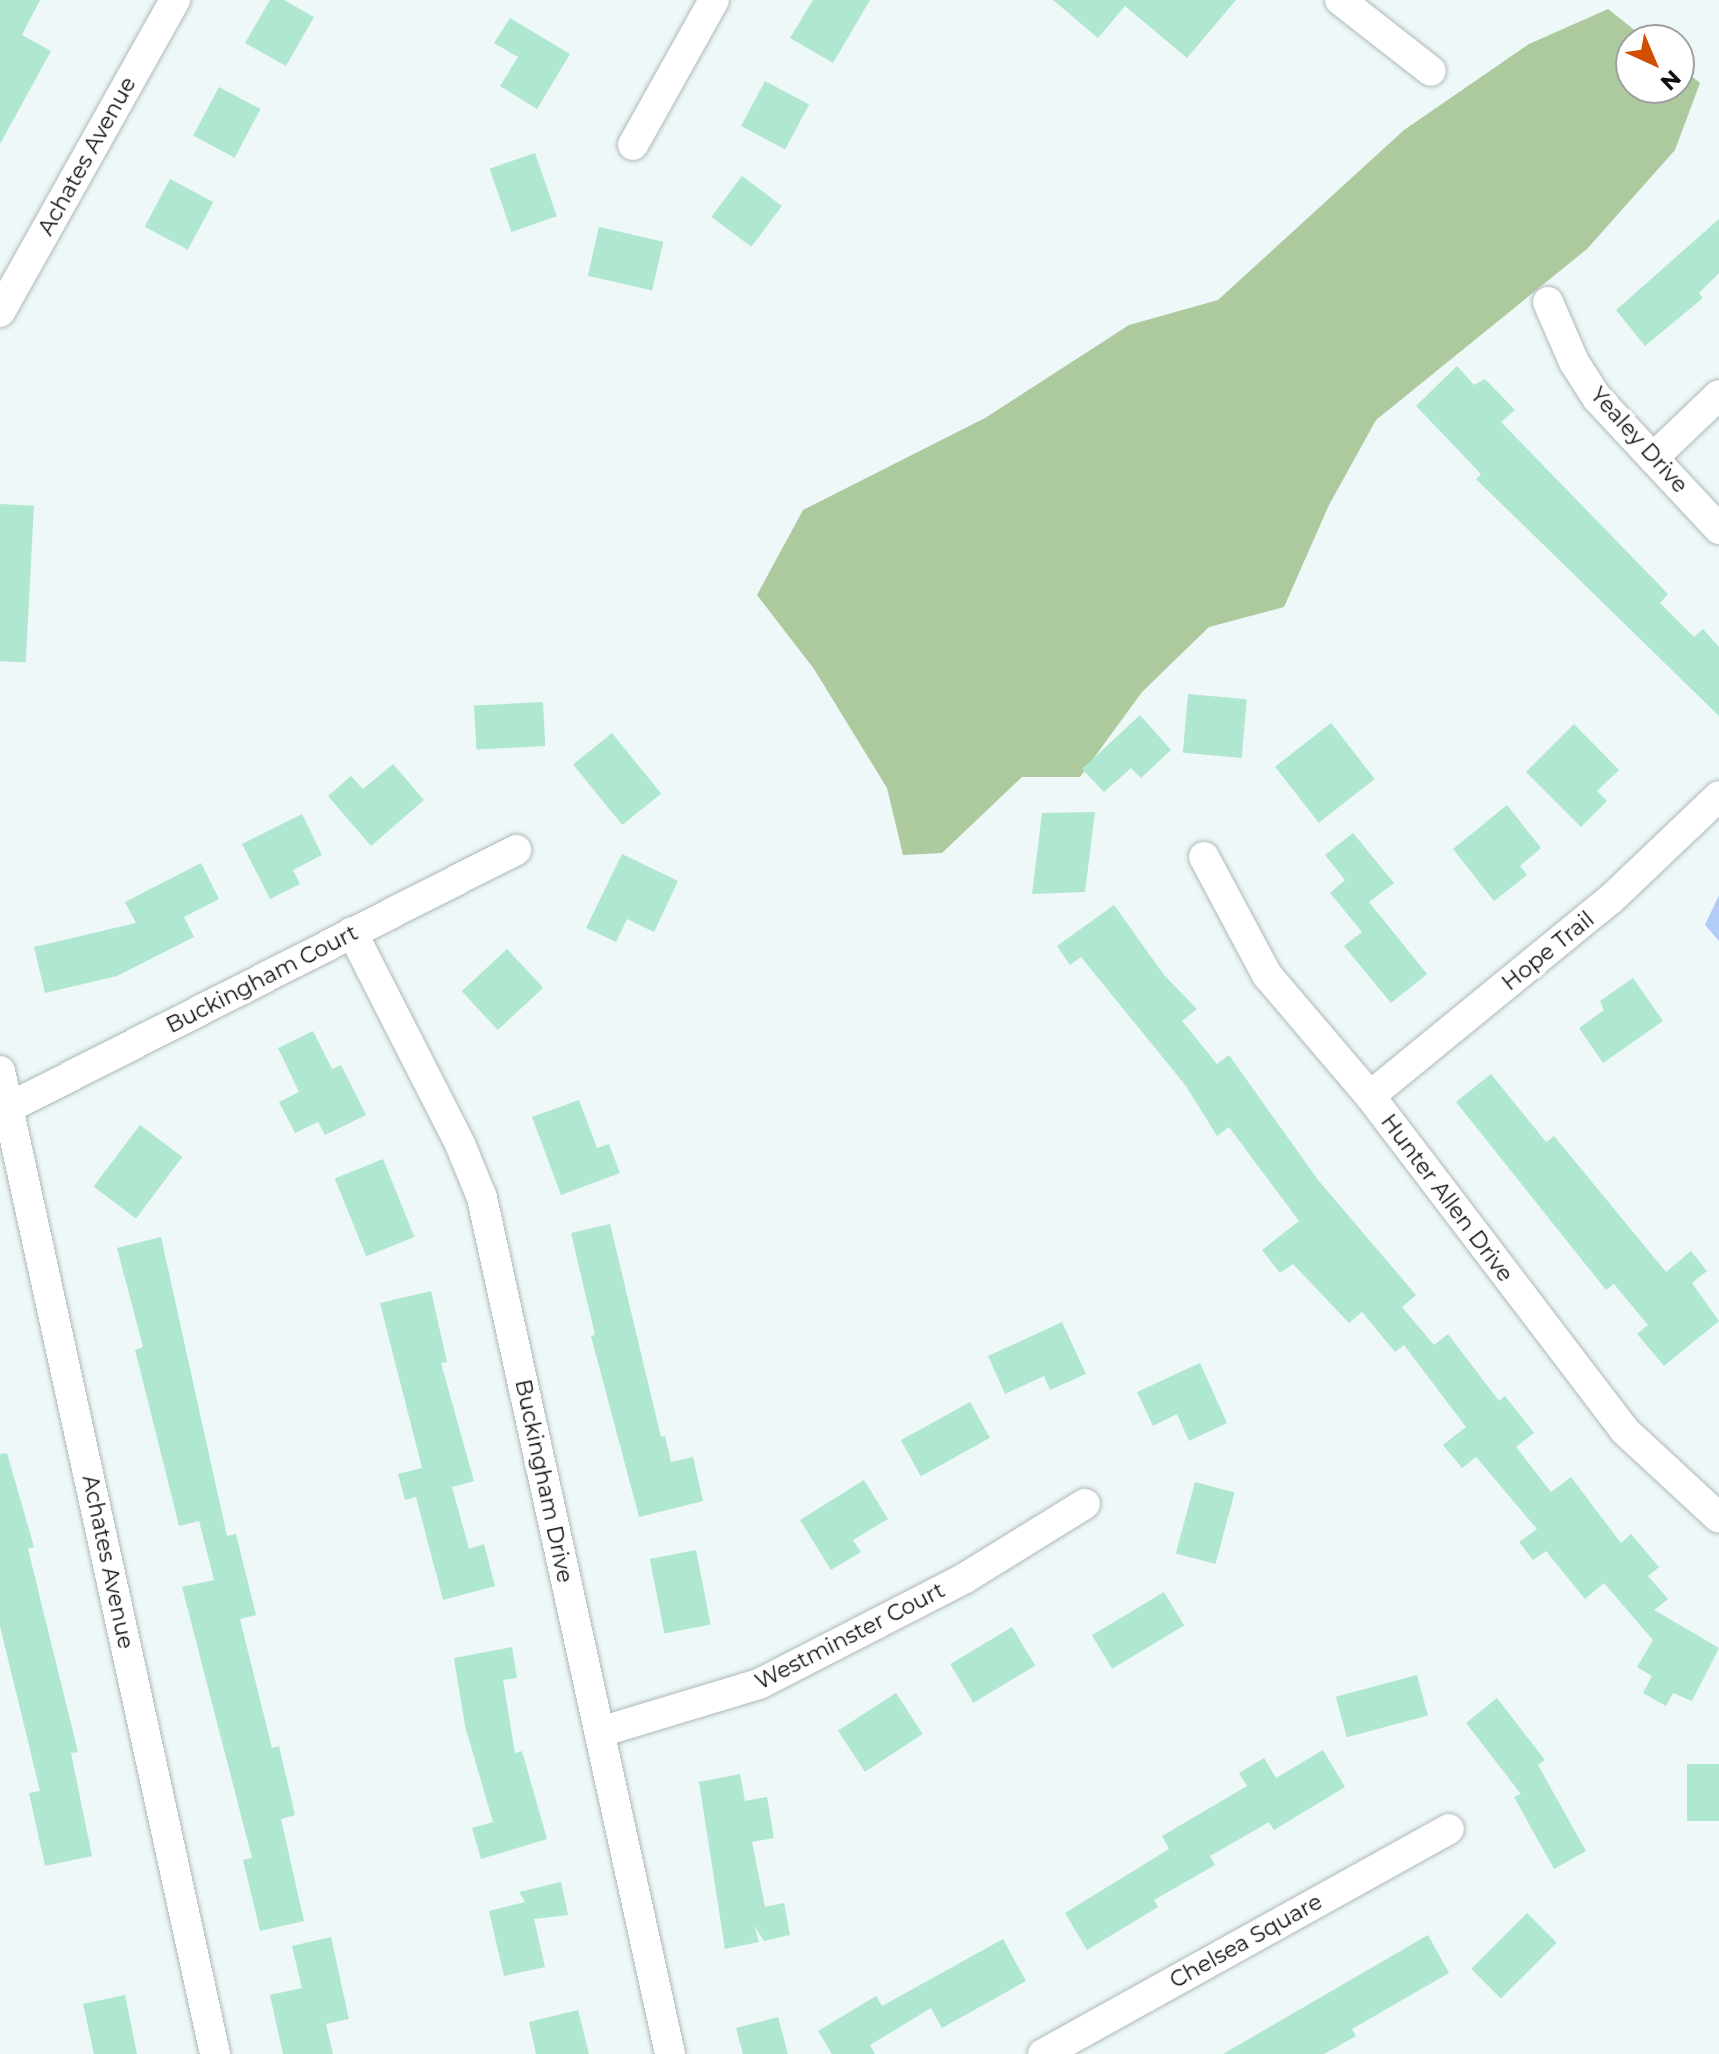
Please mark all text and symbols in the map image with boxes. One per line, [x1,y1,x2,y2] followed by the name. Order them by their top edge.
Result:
[1615,24,1695,104] north arrow
[1655,64,1686,96] text: N
[33,72,141,240] street label: Achates Avenue
[1585,382,1693,498] street label: Yealey Drive
[1497,906,1599,996] street label: Hope Trail
[162,919,362,1039] street label: Buckingham Court
[1375,1109,1519,1287] street label: Hunter Allen Drive
[510,1377,578,1585] street label: Buckingham Drive
[77,1473,139,1651] street label: Achates Avenue
[751,1577,949,1695] street label: Westminster Court
[1165,1888,1327,1994] street label: Chelsea Square

